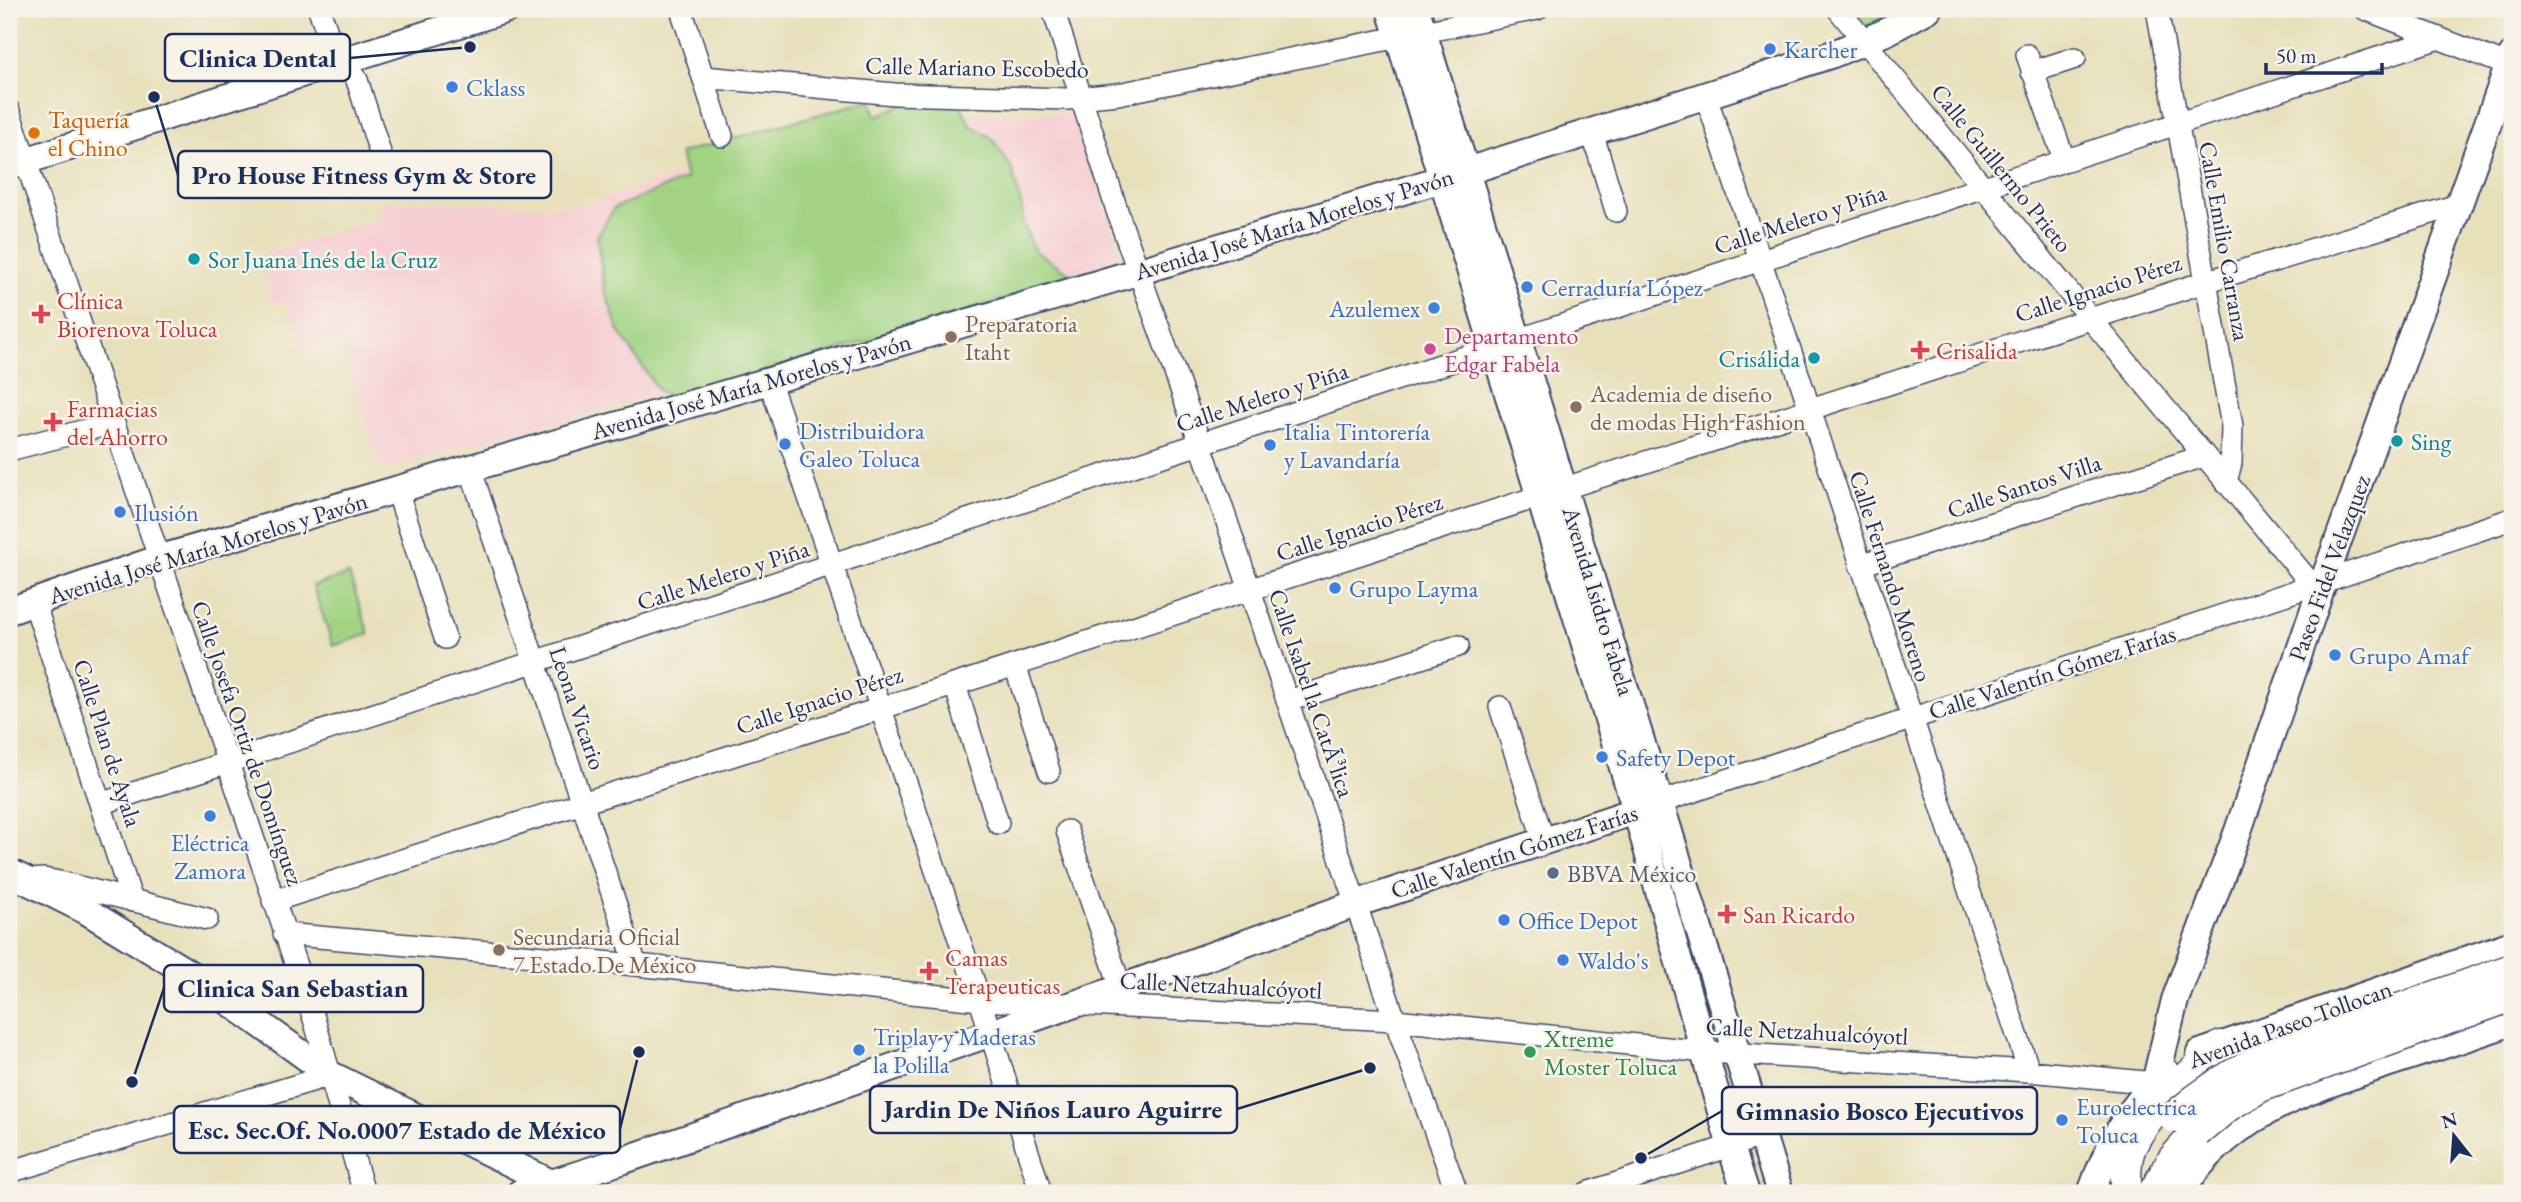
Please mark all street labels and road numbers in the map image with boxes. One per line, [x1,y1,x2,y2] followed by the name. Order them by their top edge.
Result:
[865,50,1089,84] street label: Calle Mariano Escobedo
[1924,77,2080,259] street label: Calle Guillermo Prieto
[2192,139,2258,344] street label: Calle Emilio Carranza
[1130,161,1457,288] street label: Avenida José María Morelos y Pavón
[1710,176,1890,261] street label: Calle Melero y Piña
[2011,246,2185,330] street label: Calle Ignacio Pérez
[586,325,915,447] street label: Avenida José María Morelos y Pavón
[1172,354,1352,439] street label: Calle Melero y Piña
[1943,446,2105,526] street label: Calle Santos Villa
[1842,467,1940,685] street label: Calle Fernando Moreno
[2281,471,2377,665] street label: Paseo Fidel Velazquez
[44,485,371,612] street label: Avenida José María Morelos y Pavón
[1272,485,1446,569] street label: Calle Ignacio Pérez
[1555,502,1643,700] street label: Avenida Isidro Fabela
[633,532,813,617] street label: Calle Melero y Piña
[1262,585,1362,802] street label: Calle Isabel la CatÃ³lica
[185,596,311,890] street label: Calle Josefa Ortiz de Domínguez
[1925,617,2179,727] street label: Calle Valentín Gómez Farías
[542,642,614,774] street label: Leona Vicario
[66,655,150,831] street label: Calle Plan de Ayala
[732,658,906,742] street label: Calle Ignacio Pérez
[1387,796,1641,906] street label: Calle Valentín Gómez Farías
[1119,964,1323,1006] street label: Calle Netzahualcóyotl
[2183,973,2396,1076] street label: Avenida Paseo Tollocan
[1705,1010,1909,1052] street label: Calle Netzahualcóyotl

